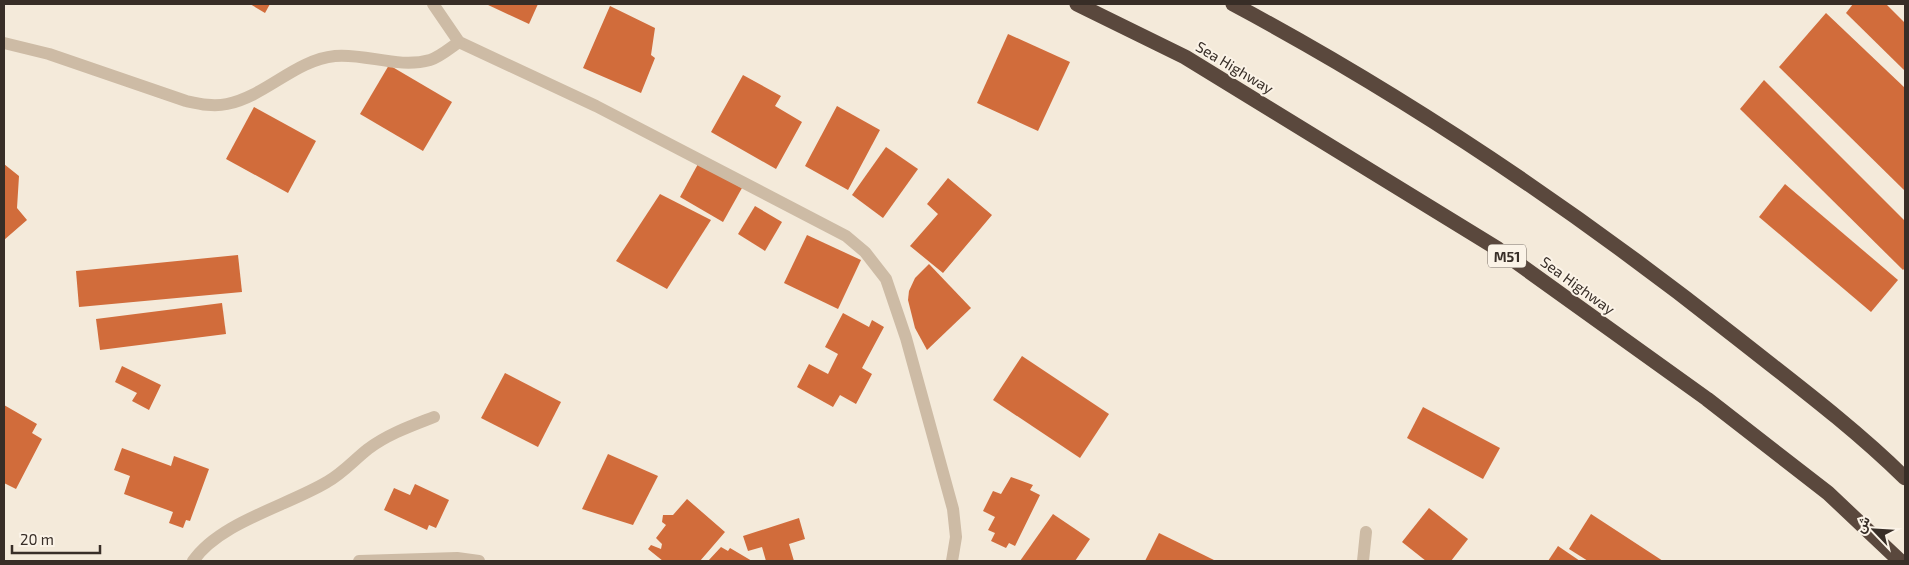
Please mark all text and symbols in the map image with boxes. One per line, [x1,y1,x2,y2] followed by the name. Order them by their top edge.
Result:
[1193,37,1277,97] street label: Sea Highway
[1488,245,1526,268] road number: M51
[1537,252,1619,318] street label: Sea Highway
[1849,505,1899,555] north arrow
[1851,513,1874,536] text: ش
[12,522,100,554] scale bar
[20,530,54,548] text: 20 m

